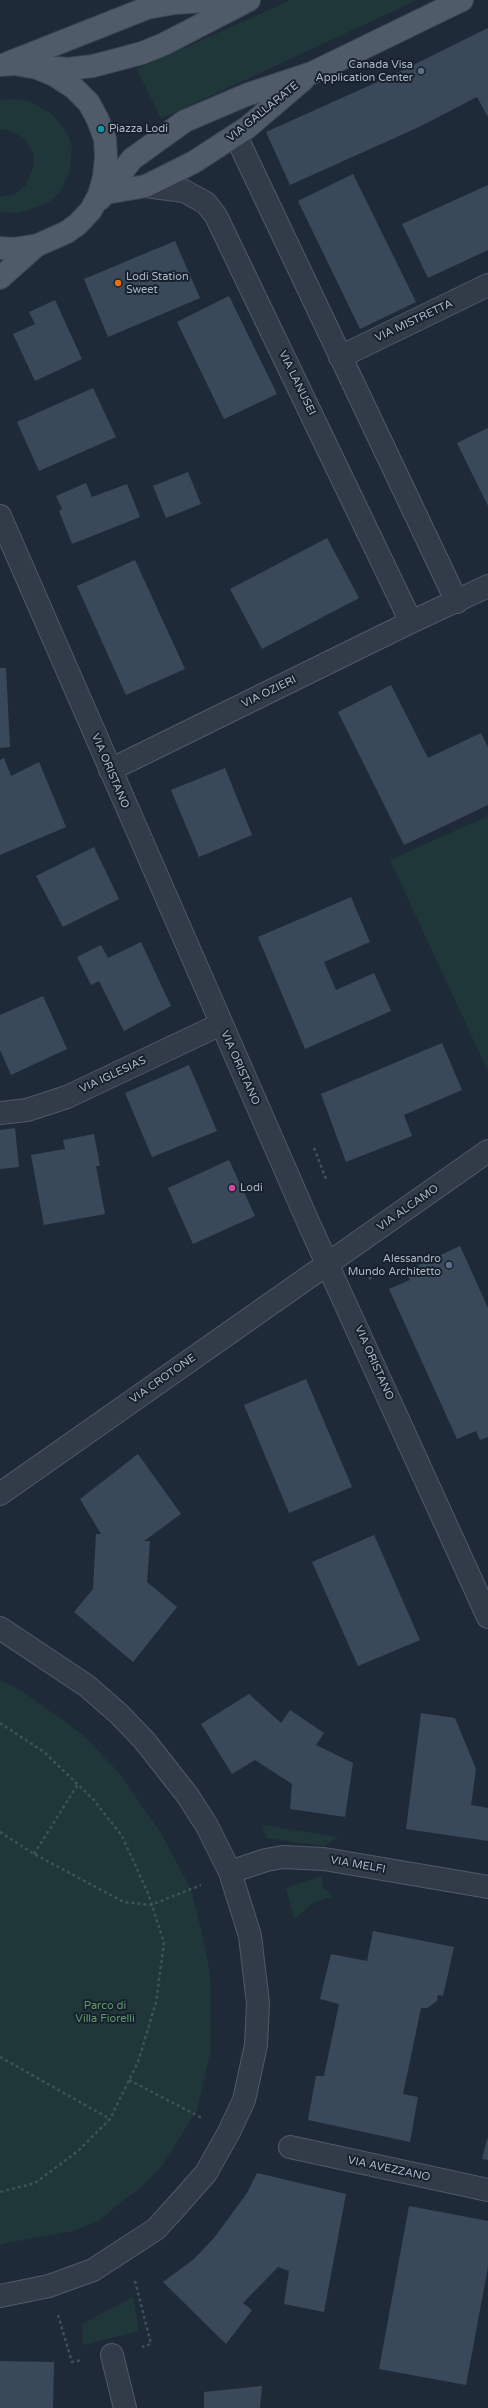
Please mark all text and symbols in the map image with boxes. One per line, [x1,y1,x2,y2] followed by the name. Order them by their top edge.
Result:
[316,58,413,84] place label: Canada Visa Application Center
[416,66,426,76] marker: Canada Visa Application Center
[225,79,301,145] street label: VIA GALLARATE
[109,122,168,136] place label: Piazza Lodi
[96,124,106,134] marker: Piazza Lodi
[126,270,189,296] place label: Lodi Station Sweet
[113,278,123,288] marker: Lodi Station Sweet
[373,297,455,345] street label: VIA MISTRETTA
[276,349,318,417] street label: VIA LANUSEI
[240,673,298,711] street label: VIA OZIERI
[88,732,132,810] street label: VIA ORISTANO
[218,1029,262,1107] street label: VIA ORISTANO
[78,1054,148,1096] street label: VIA IGLESIAS
[240,1181,263,1195] place label: Lodi
[375,1182,441,1234] street label: VIA ALCAMO
[227,1183,237,1193] marker: Lodi
[348,1252,441,1278] place label: Alessandro Mundo Architetto
[444,1260,454,1270] marker: Alessandro Mundo Architetto
[352,1324,396,1402] street label: VIA ORISTANO
[128,1351,198,1407] street label: VIA CROTONE
[329,1854,387,1876] street label: VIA MELFI
[75,1999,135,2025] park label: Parco di Villa Fiorelli
[346,2154,432,2184] street label: VIA AVEZZANO

